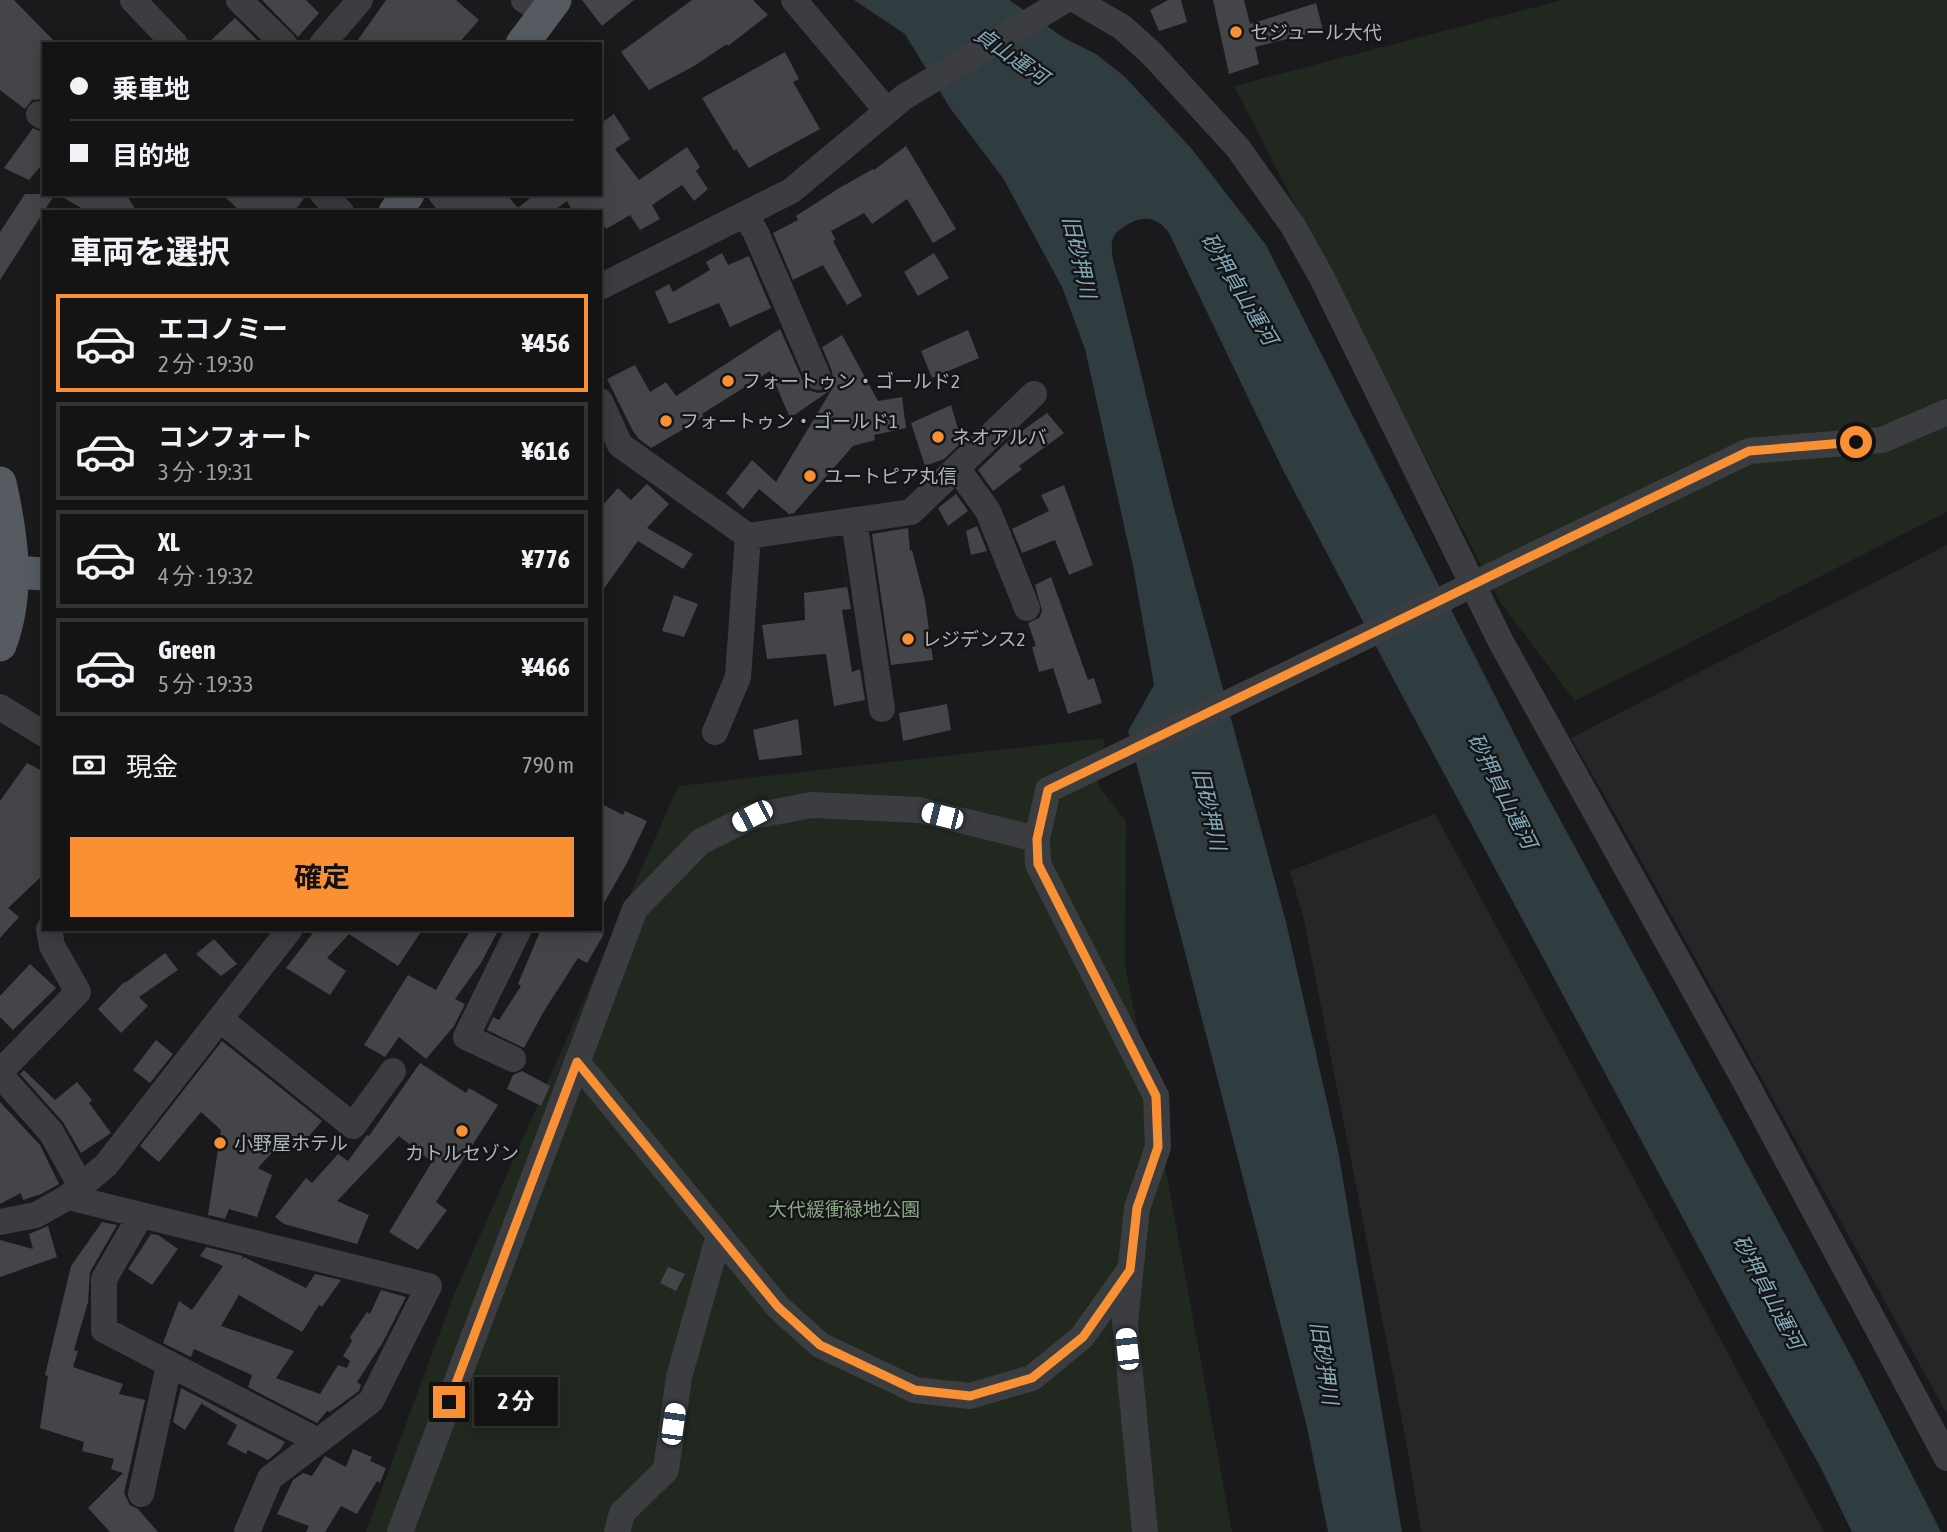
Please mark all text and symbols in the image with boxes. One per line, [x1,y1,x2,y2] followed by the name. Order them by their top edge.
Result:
[970,21,1056,91] water label: 貞山運河
[1250,21,1382,43] place label: セジュール大代
[1228,24,1244,40] marker: セジュール大代
[112,74,190,104] text: 乗車地
[112,141,190,171] text: 目的地
[1059,213,1102,302] water label: 旧砂押川
[1197,228,1285,352] water label: 砂押貞山運河
[70,233,230,270] text: 車両を選択
[74,312,137,375] icon: car
[158,314,288,344] text: エコノミー
[522,328,570,358] text: ¥456
[158,351,254,377] text: 2 分 · 19:30
[742,370,960,392] place label: フォートゥン・ゴールド2
[720,373,736,389] marker: フォートゥン・ゴールド2
[680,410,898,432] place label: フォートゥン・ゴールド1
[658,413,674,429] marker: フォートゥン・ゴールド1
[74,420,137,483] icon: car
[158,422,313,452] text: コンフォート
[952,426,1047,448] place label: ネオアルバ
[1840,426,1872,458] route start
[930,429,946,445] marker: ネオアルバ
[522,436,570,466] text: ¥616
[158,459,254,485] text: 3 分 · 19:31
[824,465,957,487] place label: ユートピア丸信
[802,468,818,484] marker: ユートピア丸信
[158,527,180,557] text: XL
[74,528,137,591] icon: car
[522,544,570,574] text: ¥776
[158,563,254,589] text: 4 分 · 19:32
[922,628,1026,650] place label: レジデンス2
[900,631,916,647] marker: レジデンス2
[158,635,216,665] text: Green
[74,636,137,699] icon: car
[522,652,570,682] text: ¥466
[158,671,254,697] text: 5 分 · 19:33
[1464,729,1544,856] water label: 砂押貞山運河
[70,746,108,784] icon: cash
[126,752,178,782] text: 現金
[522,752,574,778] text: 790 m
[1189,765,1232,854] water label: 旧砂押川
[729,797,776,835] car
[920,801,965,831] car
[70,837,574,917] button: 確定
[454,1123,470,1139] marker: カトルセゾン
[234,1132,348,1154] place label: 小野屋ホテル
[212,1135,228,1151] marker: 小野屋ホテル
[405,1142,519,1164] place label: カトルセゾン
[768,1198,920,1220] park label: 大代緩衝緑地公園
[1729,1230,1811,1356] water label: 砂押貞山運河
[1307,1319,1344,1408] water label: 旧砂押川
[1115,1327,1140,1371] car
[474,1378,558,1426] callout: 2 分
[433,1386,465,1418] route end
[498,1388,534,1414] text: 2 分
[660,1402,687,1446] car

